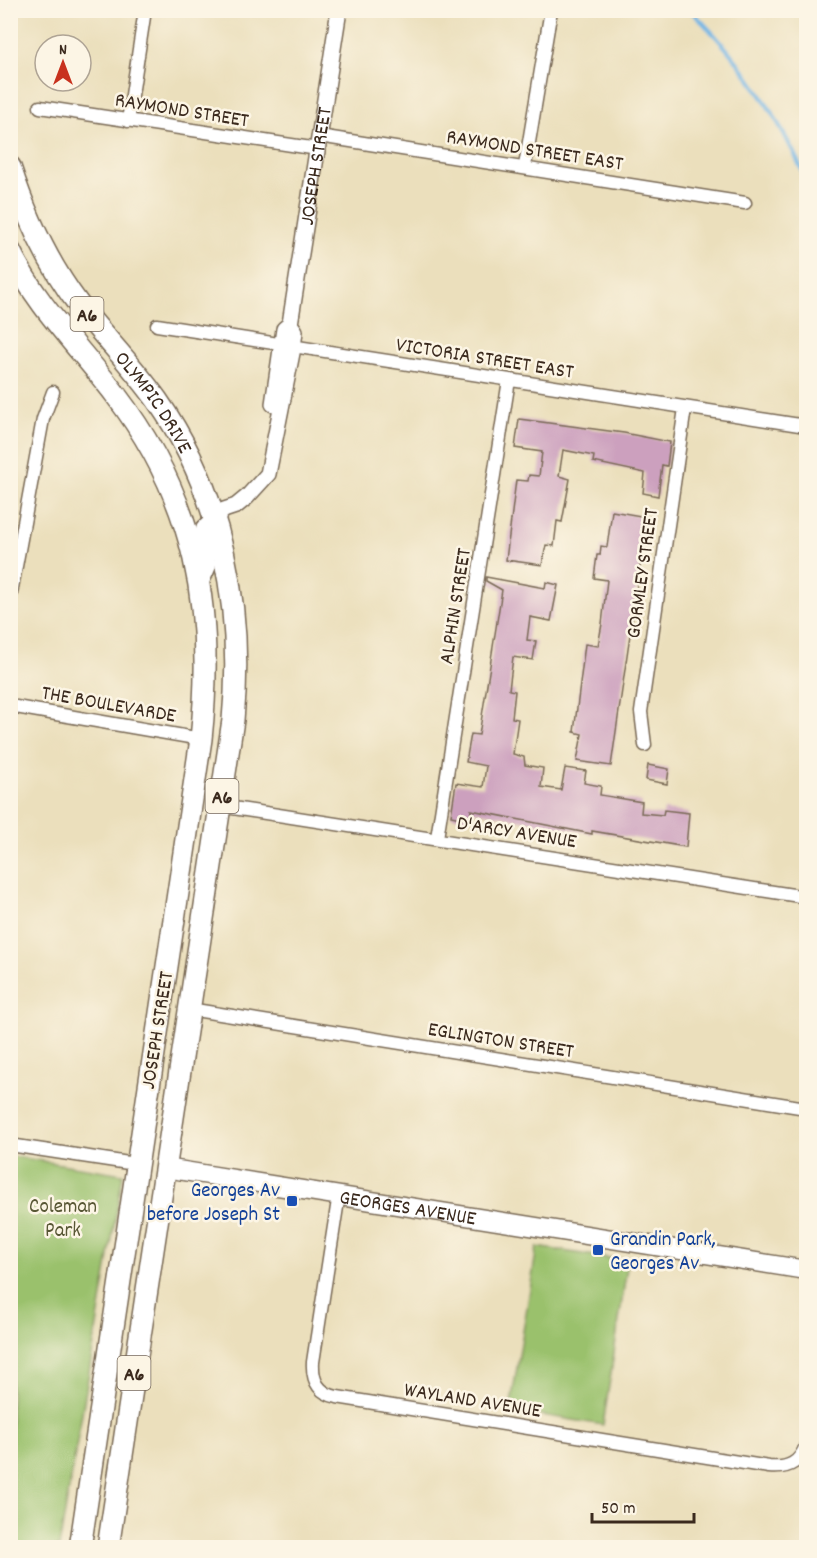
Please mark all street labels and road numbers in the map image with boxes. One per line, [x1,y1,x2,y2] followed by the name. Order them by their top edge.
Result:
[112,87,251,137] street label: RAYMOND STREET
[294,105,342,228] street label: JOSEPH STREET
[444,123,626,181] street label: RAYMOND STREET EAST
[70,297,104,331] road number: A6
[394,331,576,389] street label: VICTORIA STREET EAST
[106,346,198,460] street label: OLYMPIC DRIVE
[620,506,668,640] street label: GORMLEY STREET
[433,546,481,667] street label: ALPHIN STREET
[39,679,178,733] street label: THE BOULEVARDE
[206,779,238,813] road number: A6
[455,810,579,858] street label: D'ARCY AVENUE
[135,969,183,1092] street label: JOSEPH STREET
[425,1016,576,1068] street label: EGLINGTON STREET
[337,1184,478,1235] street label: GEORGES AVENUE
[118,1356,150,1390] road number: A6
[402,1376,544,1428] street label: WAYLAND AVENUE

